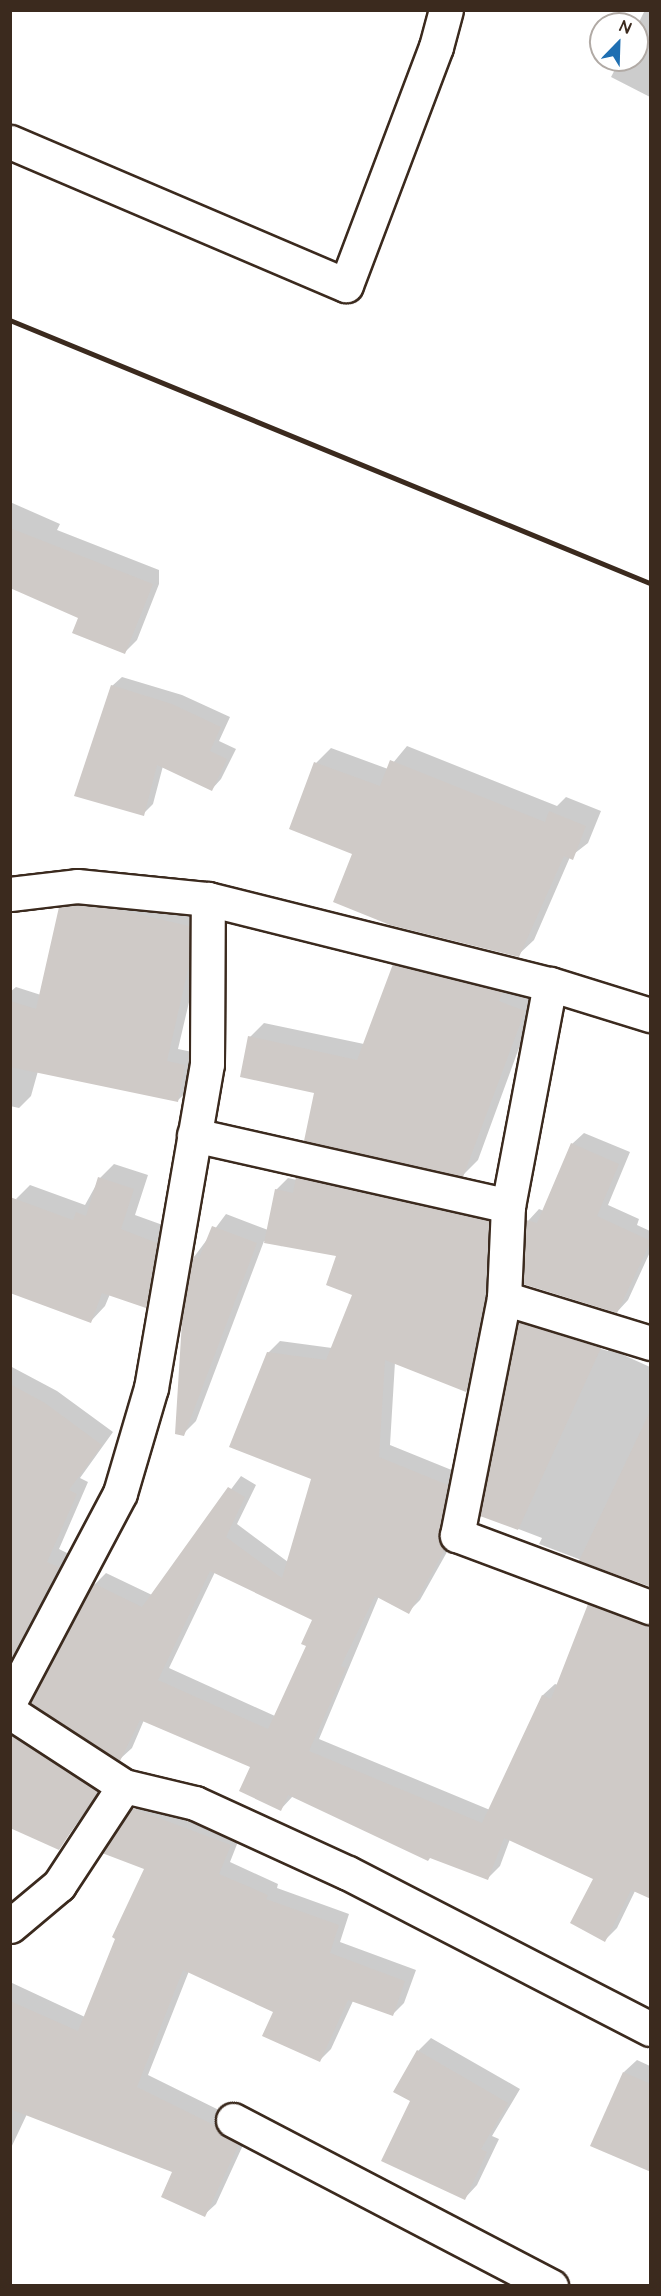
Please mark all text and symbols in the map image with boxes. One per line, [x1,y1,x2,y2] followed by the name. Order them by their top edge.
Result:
[589,12,649,72] north arrow
[616,15,634,39] text: N

